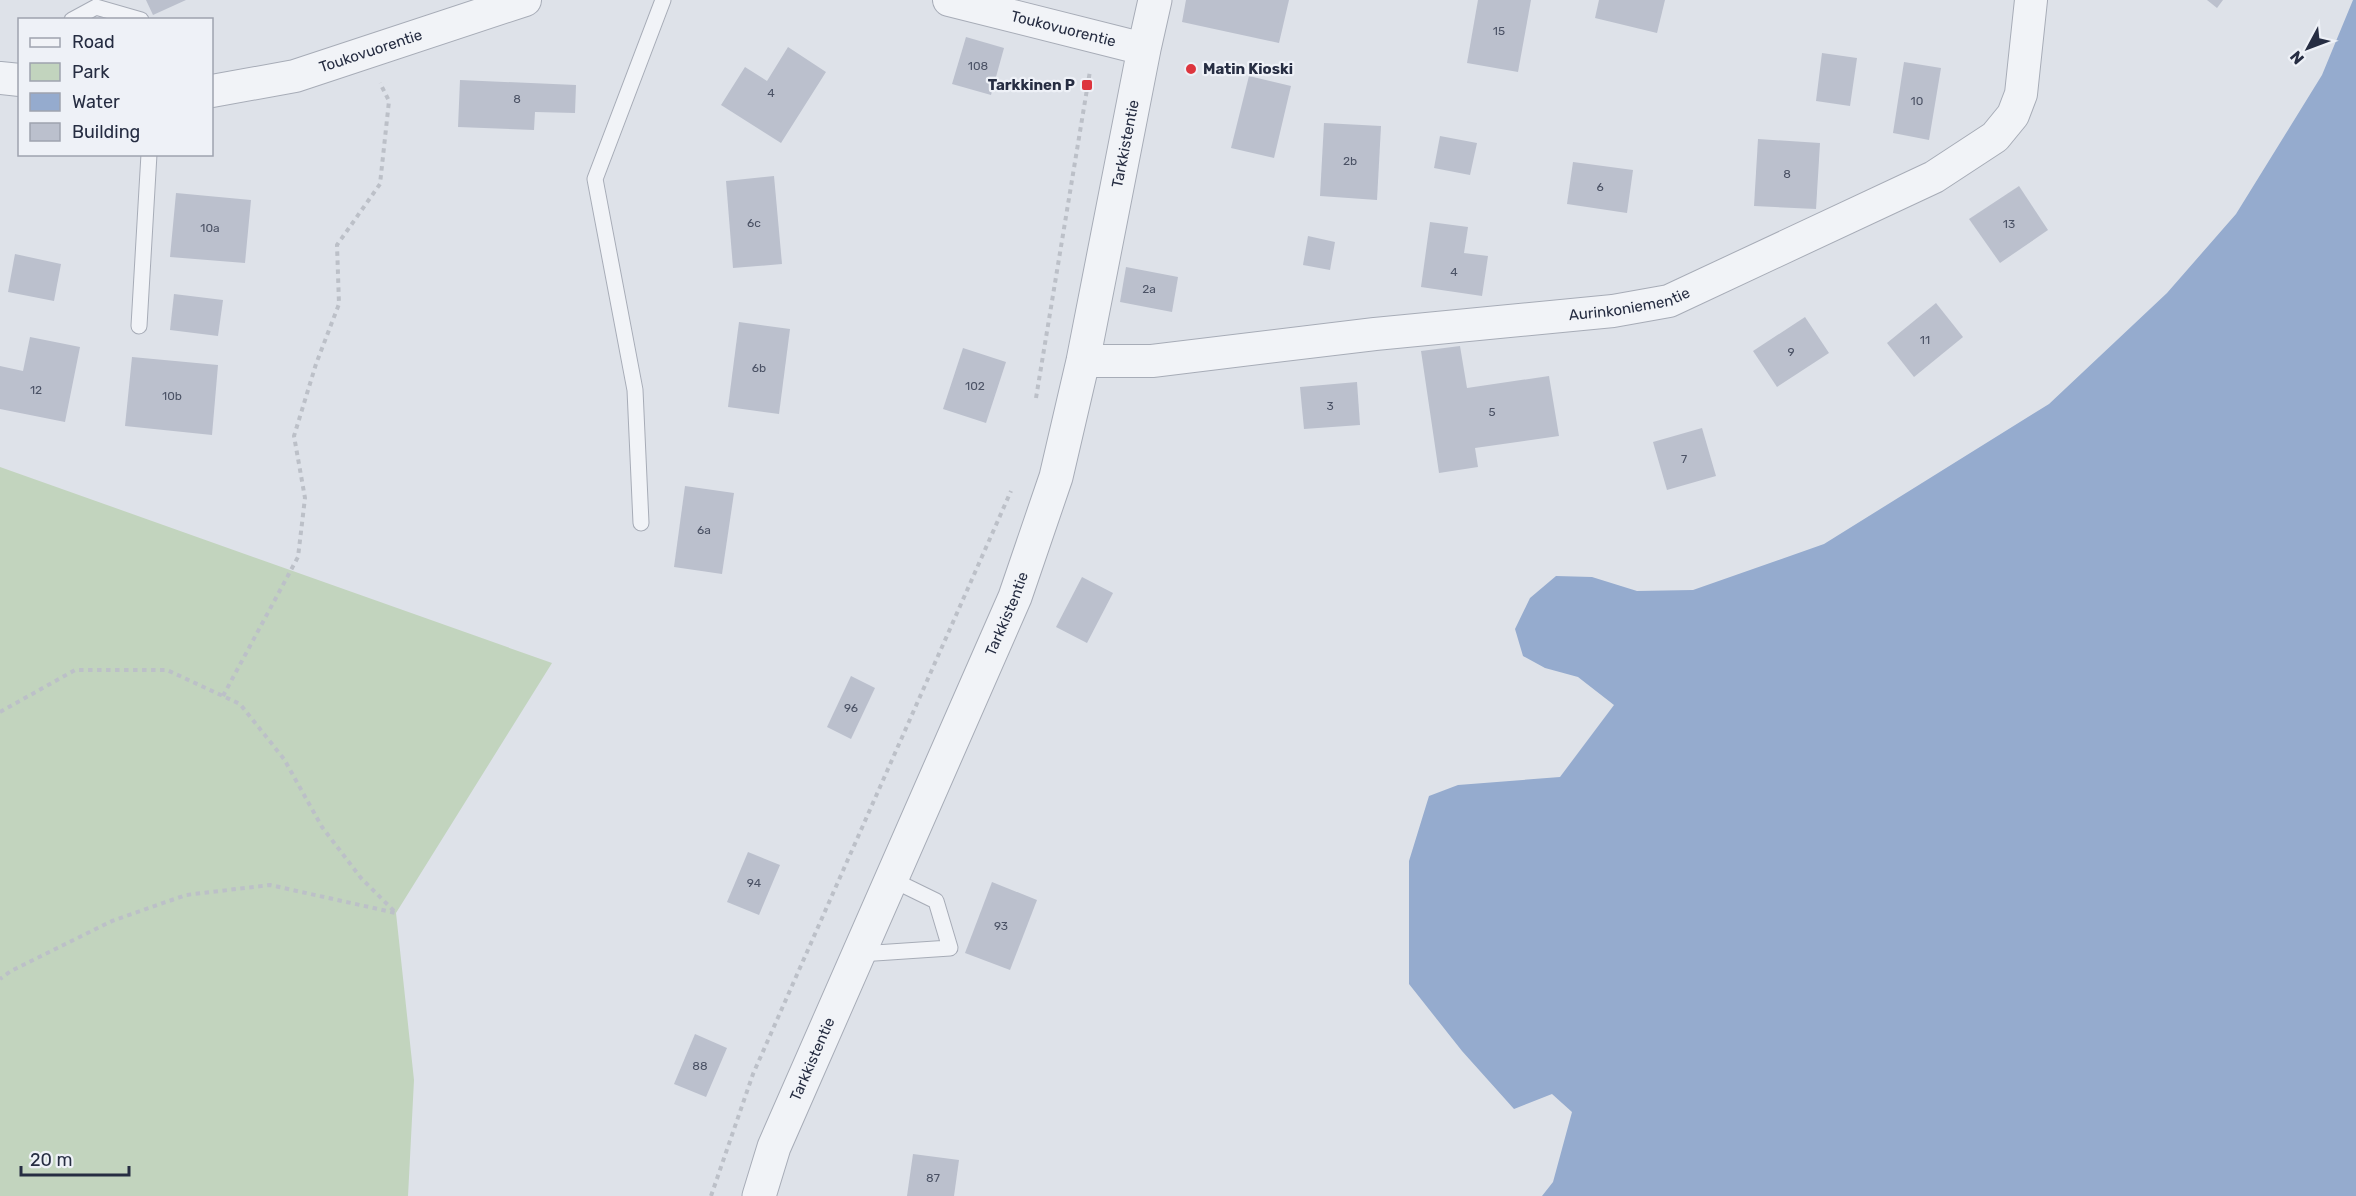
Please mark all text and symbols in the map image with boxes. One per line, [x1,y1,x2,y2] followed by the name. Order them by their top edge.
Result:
[1009,7,1118,51] street label: Toukovuorentie
[18,18,213,156] legend
[2278,18,2338,78] north arrow
[1493,24,1505,38] house number: 15
[317,26,424,76] street label: Toukovuorentie
[72,31,115,53] text: Road
[2286,47,2308,68] text: N
[968,59,988,73] house number: 108
[1203,60,1293,78] place label: Matin Kioski
[72,61,110,83] text: Park
[1184,62,1198,76] marker: Matin Kioski
[988,76,1075,94] place label: Tarkkinen P
[1080,78,1094,92] marker: Tarkkinen P
[767,86,775,100] house number: 4
[72,91,120,113] text: Water
[513,92,521,106] house number: 8
[1911,94,1923,108] house number: 10
[1108,98,1143,189] street label: Tarkkistentie
[72,121,140,143] text: Building
[1343,154,1357,168] house number: 2b
[1783,167,1791,181] house number: 8
[1596,180,1604,194] house number: 6
[747,216,761,230] house number: 6c
[2003,217,2015,231] house number: 13
[200,221,220,235] house number: 10a
[1450,265,1458,279] house number: 4
[1142,282,1156,296] house number: 2a
[1568,284,1693,324] street label: Aurinkoniementie
[1920,333,1930,347] house number: 11
[1787,345,1795,359] house number: 9
[752,361,766,375] house number: 6b
[965,379,985,393] house number: 102
[30,383,42,397] house number: 12
[162,389,182,403] house number: 10b
[1326,399,1334,413] house number: 3
[1488,405,1496,419] house number: 5
[1681,452,1687,466] house number: 7
[697,523,711,537] house number: 6a
[981,570,1032,659] street label: Tarkkistentie
[844,701,858,715] house number: 96
[747,876,762,890] house number: 94
[994,919,1008,933] house number: 93
[786,1015,839,1104] street label: Tarkkistentie
[692,1059,708,1073] house number: 88
[21,1139,129,1177] scale bar
[30,1149,72,1171] text: 20 m
[926,1171,940,1185] house number: 87

